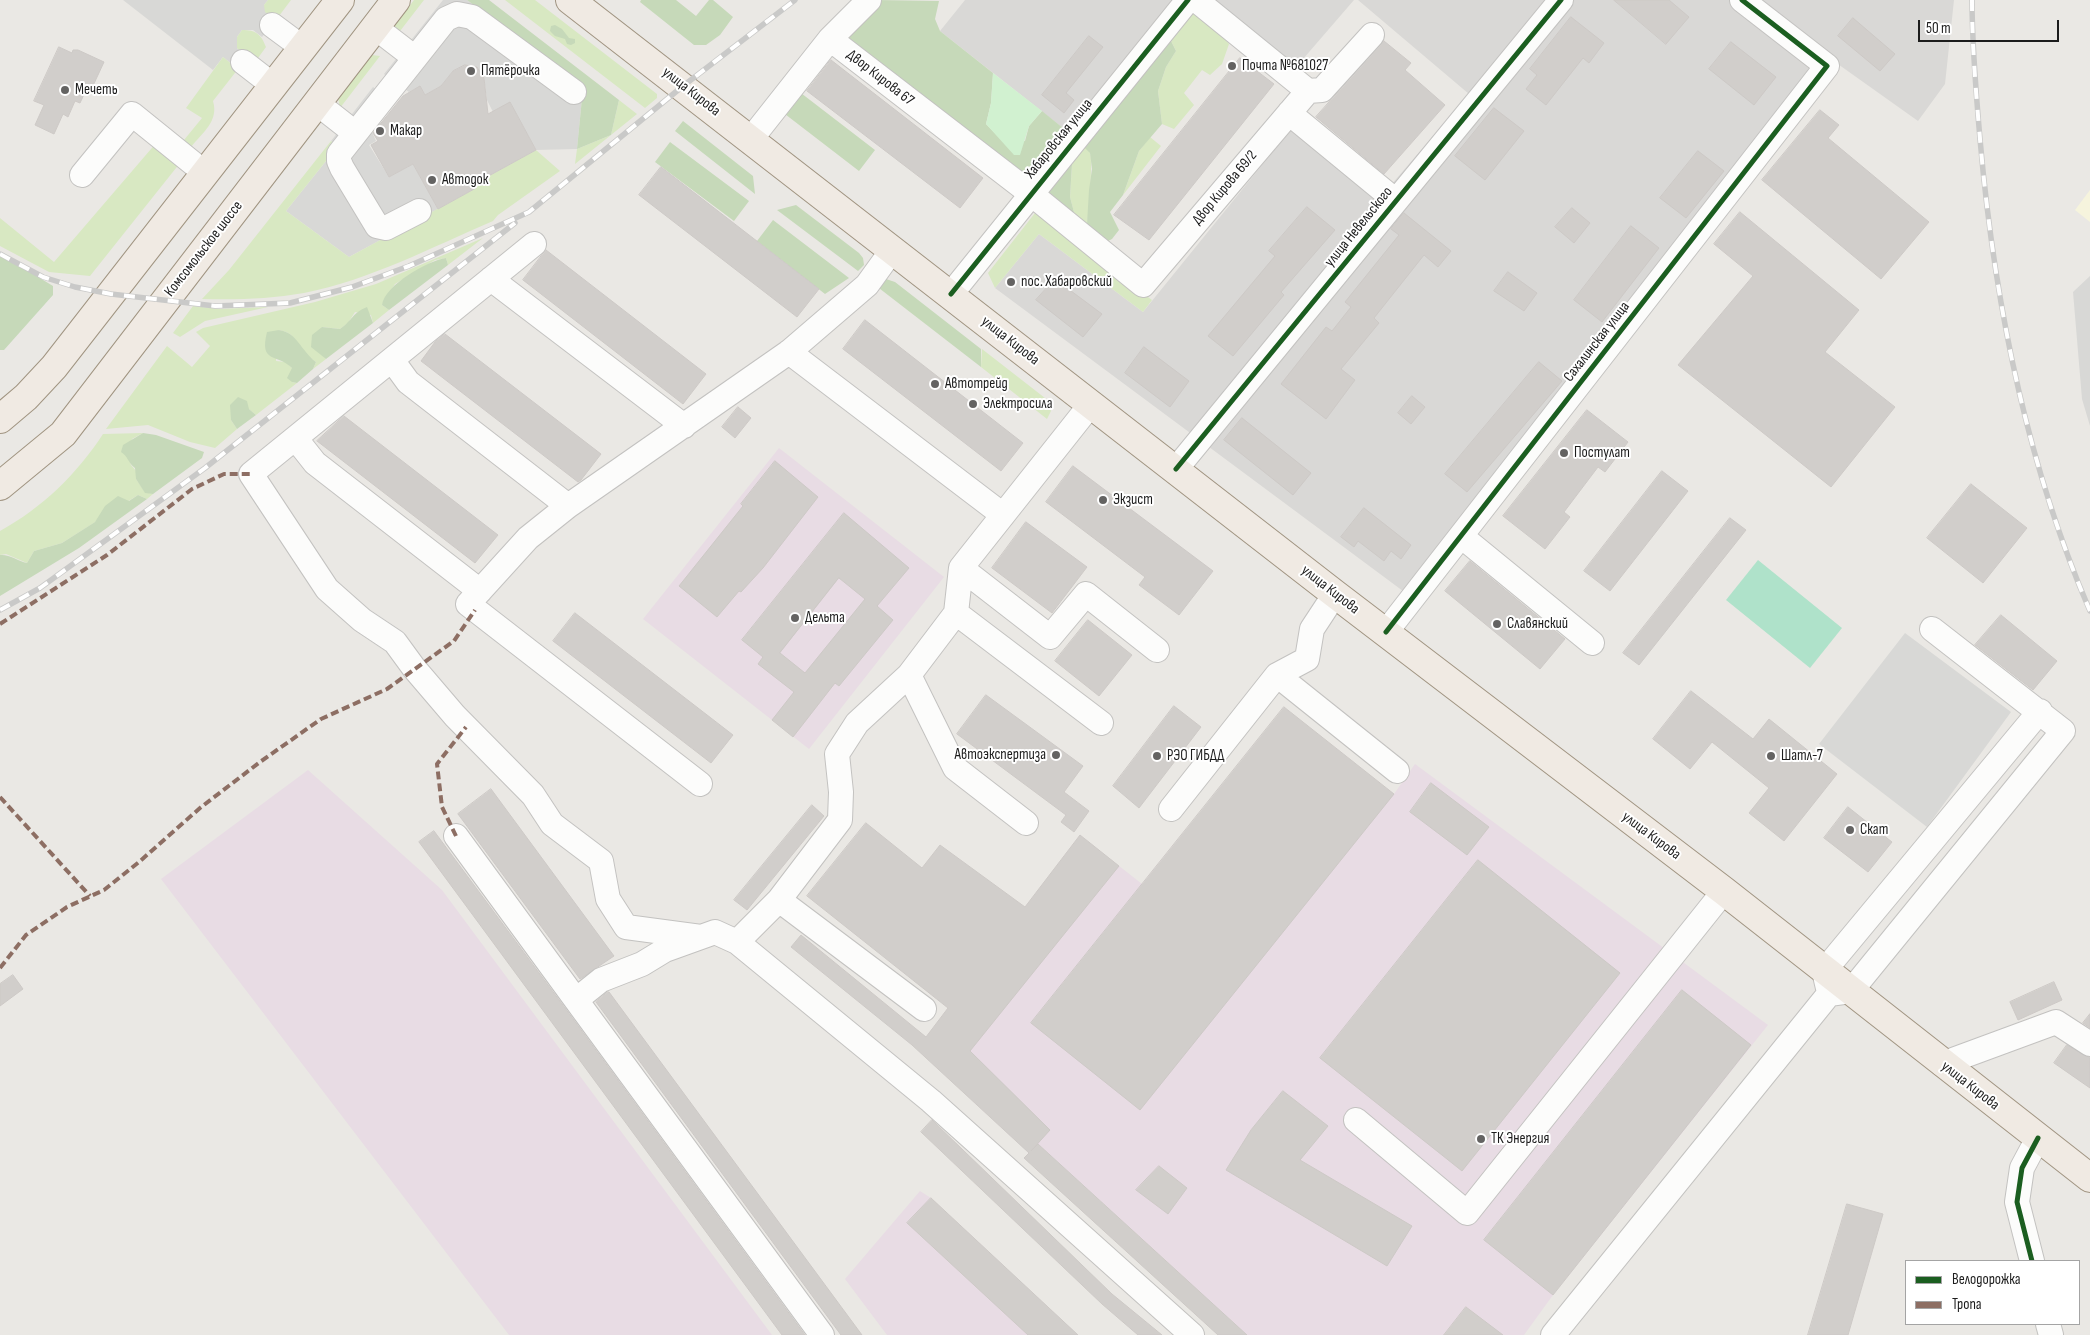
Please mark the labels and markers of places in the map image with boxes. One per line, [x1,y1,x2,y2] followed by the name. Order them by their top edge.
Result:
[1242,57,1328,75] place label: Почта №681027
[1226,60,1238,72] marker: Почта №681027
[481,62,540,80] place label: Пятёрочка
[465,65,477,77] marker: Пятёрочка
[75,81,118,99] place label: Мечеть
[59,84,71,96] marker: Мечеть
[390,122,422,140] place label: Макар
[374,125,386,137] marker: Макар
[442,171,489,189] place label: Автодок
[426,174,438,186] marker: Автодок
[1021,273,1112,291] place label: пос. Хабаровский
[1005,276,1017,288] marker: пос. Хабаровский
[945,375,1008,393] place label: Автотрейд
[929,378,941,390] marker: Автотрейд
[983,395,1053,413] place label: Электросила
[967,398,979,410] marker: Электросила
[1574,444,1630,462] place label: Постулат
[1558,447,1570,459] marker: Постулат
[1113,491,1153,509] place label: Экзист
[1097,494,1109,506] marker: Экзист
[805,609,845,627] place label: Дельта
[789,612,801,624] marker: Дельта
[1507,615,1568,633] place label: Славянский
[1491,618,1503,630] marker: Славянский
[955,746,1046,764] place label: Автоэкспертиза
[1167,747,1224,765] place label: РЭО ГИБДД
[1781,747,1823,765] place label: Шатл-7
[1050,749,1062,761] marker: Автоэкспертиза
[1151,750,1163,762] marker: РЭО ГИБДД
[1765,750,1777,762] marker: Шатл-7
[1860,821,1888,839] place label: Скат
[1844,824,1856,836] marker: Скат
[1491,1130,1549,1148] place label: ТК Энергия
[1475,1133,1487,1145] marker: ТК Энергия

